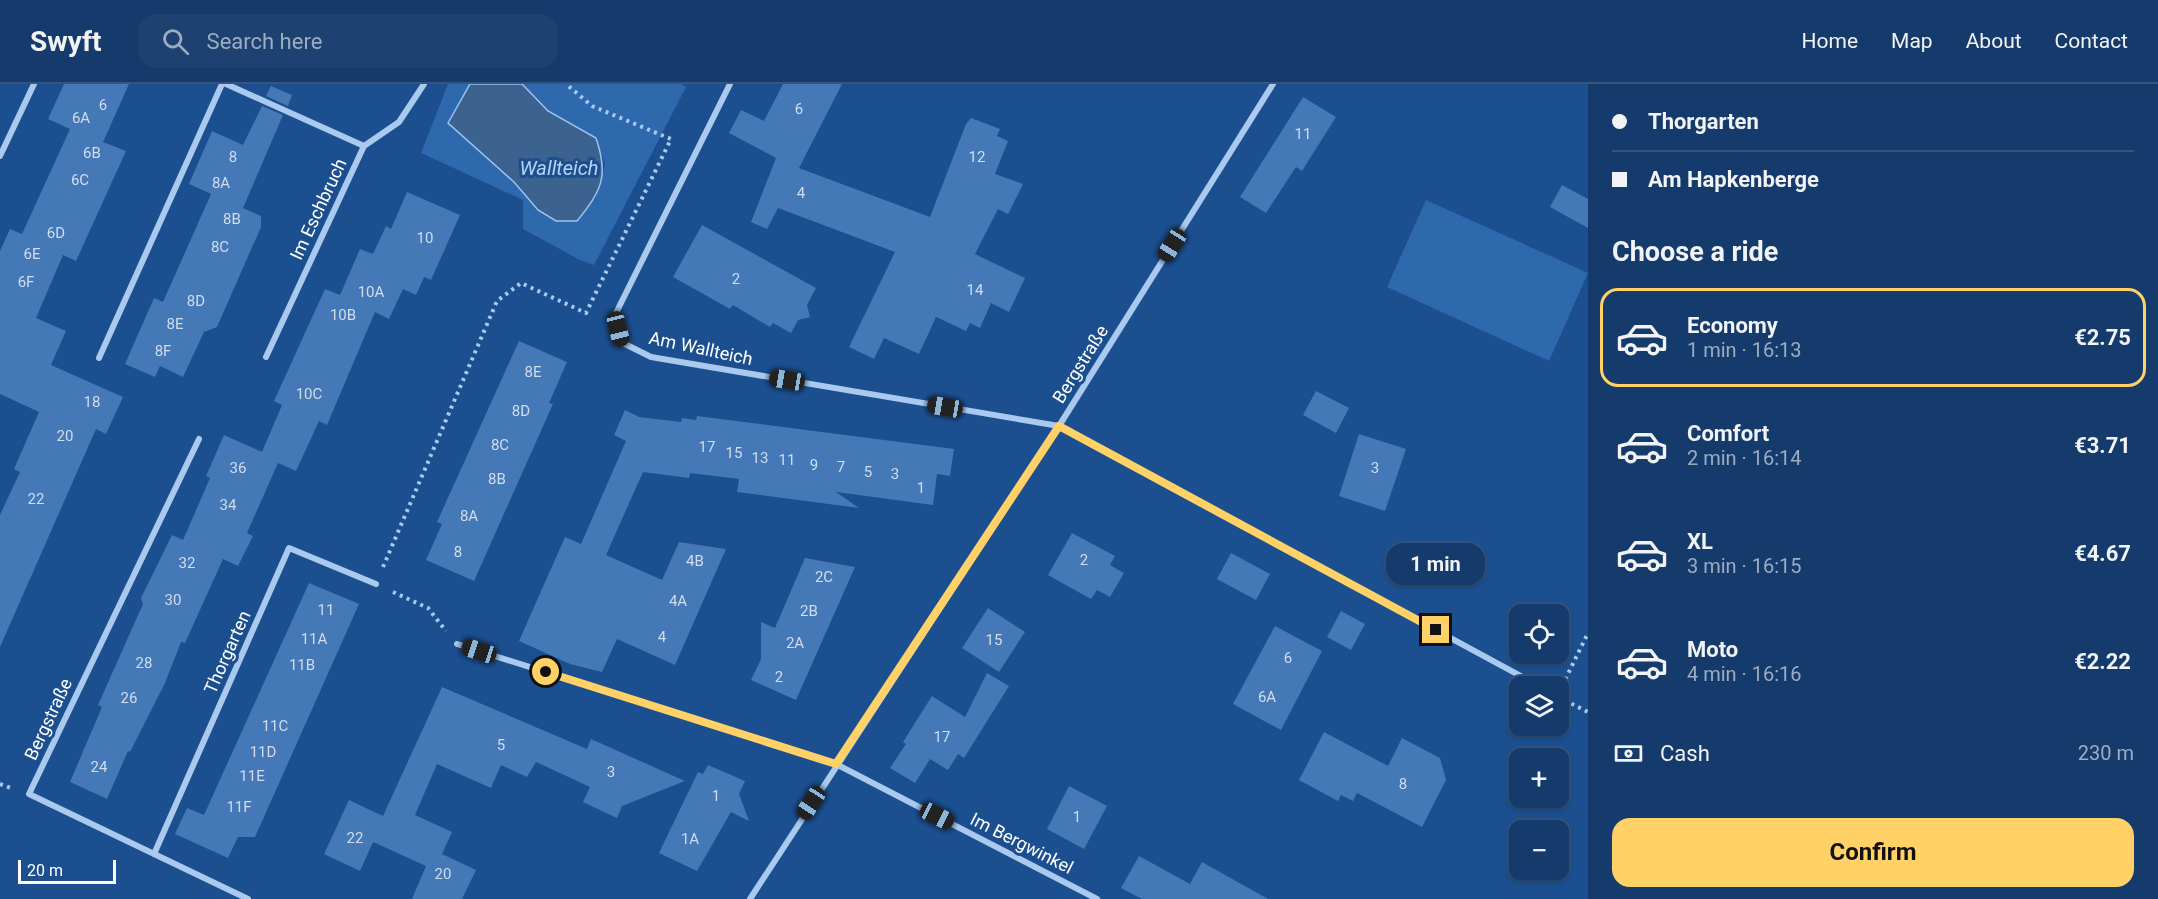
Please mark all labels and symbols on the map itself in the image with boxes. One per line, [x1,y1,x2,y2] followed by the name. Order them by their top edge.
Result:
[99,96,107,114] house number: 6
[795,100,803,118] house number: 6
[72,109,90,127] house number: 6A
[1295,125,1311,143] house number: 11
[83,144,101,162] house number: 6B
[229,148,237,166] house number: 8
[969,148,985,166] house number: 12
[285,155,351,263] street label: Im Eschbruch
[519,156,599,180] water label: Wallteich
[71,171,89,189] house number: 6C
[212,174,230,192] house number: 8A
[797,184,806,202] house number: 4
[223,210,241,228] house number: 8B
[47,224,65,242] house number: 6D
[1155,225,1189,265] car
[417,229,433,247] house number: 10
[211,238,229,256] house number: 8C
[24,245,41,263] house number: 6E
[732,270,740,288] house number: 2
[18,273,34,291] house number: 6F
[967,281,984,299] house number: 14
[358,283,385,301] house number: 10A
[187,292,205,310] house number: 8D
[330,306,356,324] house number: 10B
[605,309,631,349] car
[167,315,184,333] house number: 8E
[1048,321,1112,407] street label: Bergstraße
[647,327,755,369] street label: Am Wallteich
[155,342,171,360] house number: 8F
[525,363,542,381] house number: 8E
[768,368,806,392] car
[296,385,323,403] house number: 10C
[84,393,100,411] house number: 18
[926,395,964,419] car
[512,402,530,420] house number: 8D
[57,427,73,445] house number: 20
[491,436,509,454] house number: 8C
[699,438,715,456] house number: 17
[726,444,742,462] house number: 15
[752,449,768,467] house number: 13
[779,451,795,469] house number: 11
[810,456,818,474] house number: 9
[837,458,845,476] house number: 7
[230,459,246,477] house number: 36
[1371,459,1379,477] house number: 3
[864,463,872,481] house number: 5
[891,465,899,483] house number: 3
[488,470,506,488] house number: 8B
[917,479,925,497] house number: 1
[28,490,44,508] house number: 22
[220,496,237,514] house number: 34
[460,507,478,525] house number: 8A
[454,543,462,561] house number: 8
[1386,543,1486,585] callout: 1 min
[1080,551,1088,569] house number: 2
[686,552,704,570] house number: 4B
[179,554,195,572] house number: 32
[815,568,833,586] house number: 2C
[165,591,181,609] house number: 30
[669,592,687,610] house number: 4A
[318,601,334,619] house number: 11
[800,602,818,620] house number: 2B
[199,607,255,697] street label: Thorgarten
[1422,616,1449,643] route end
[658,628,667,646] house number: 4
[301,630,328,648] house number: 11A
[986,631,1002,649] house number: 15
[786,634,804,652] house number: 2A
[459,637,499,665] car
[1284,649,1292,667] house number: 6
[136,654,152,672] house number: 28
[289,656,315,674] house number: 11B
[532,658,559,685] route start
[775,668,783,686] house number: 2
[20,675,76,763] street label: Bergstraße
[1258,688,1276,706] house number: 6A
[121,689,137,707] house number: 26
[262,717,289,735] house number: 11C
[934,728,950,746] house number: 17
[497,736,505,754] house number: 5
[250,743,276,761] house number: 11D
[91,758,108,776] house number: 24
[607,763,615,781] house number: 3
[239,767,265,785] house number: 11E
[1399,775,1407,793] house number: 8
[794,783,828,823] car
[712,787,720,805] house number: 1
[226,798,252,816] house number: 11F
[917,800,957,832] car
[967,808,1077,878] street label: Im Bergwinkel
[1073,808,1081,826] house number: 1
[347,829,363,847] house number: 22
[681,830,699,848] house number: 1A
[18,857,116,884] scale bar
[435,865,451,883] house number: 20

